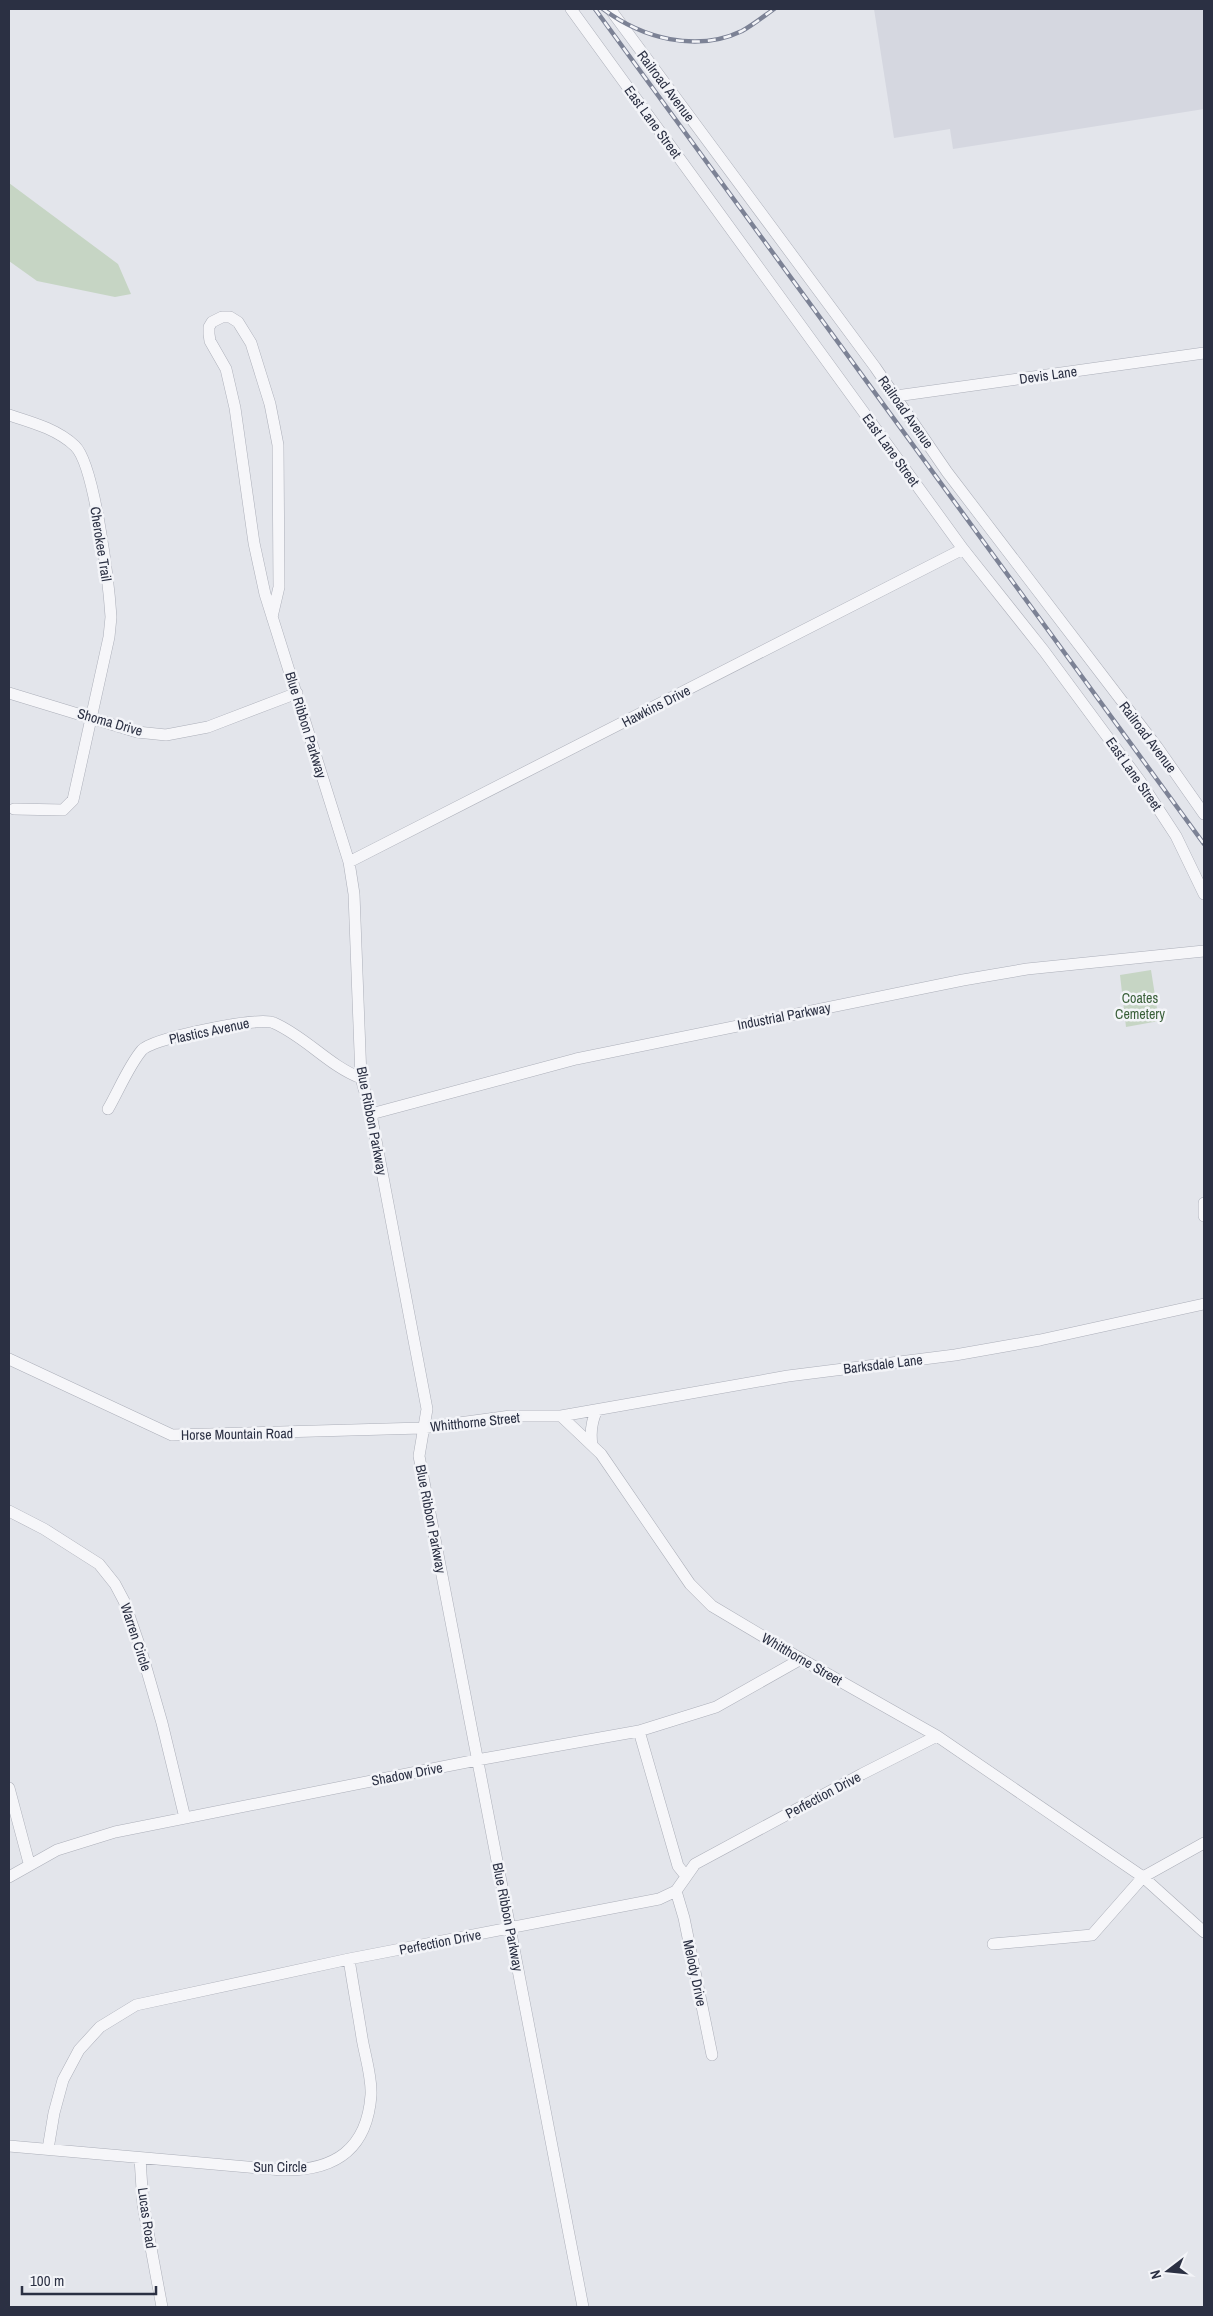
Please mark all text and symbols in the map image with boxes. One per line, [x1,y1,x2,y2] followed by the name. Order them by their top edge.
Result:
[633,47,699,125] street label: Railroad Avenue
[621,82,685,162] street label: East Lane Street
[1018,362,1078,388] street label: Devis Lane
[874,372,938,452] street label: Railroad Avenue
[859,410,923,490] street label: East Lane Street
[86,505,116,583] street label: Cherokee Trail
[281,670,331,781] street label: Blue Ribbon Parkway
[619,681,693,731] street label: Hawkins Drive
[1115,698,1181,776] street label: Railroad Avenue
[75,704,145,740] street label: Shoma Drive
[1102,734,1166,814] street label: East Lane Street
[1115,989,1165,1023] park label: Coates Cemetery
[736,998,832,1034] street label: Industrial Parkway
[167,1014,251,1048] street label: Plastics Avenue
[353,1065,391,1177] street label: Blue Ribbon Parkway
[842,1350,924,1378] street label: Barksdale Lane
[429,1408,521,1436] street label: Whitthorne Street
[181,1424,293,1444] street label: Horse Mountain Road
[412,1463,450,1575] street label: Blue Ribbon Parkway
[117,1601,155,1673] street label: Warren Circle
[759,1629,845,1689] street label: Whitthorne Street
[370,1758,444,1790] street label: Shadow Drive
[782,1768,864,1822] street label: Perfection Drive
[489,1861,527,1973] street label: Blue Ribbon Parkway
[398,1925,482,1959] street label: Perfection Drive
[679,1938,711,2008] street label: Melody Drive
[253,2158,307,2176] street label: Sun Circle
[134,2186,160,2250] street label: Lucas Road
[1143,2246,1193,2296] north arrow
[22,2264,156,2296] scale bar
[1146,2268,1165,2281] text: N
[30,2270,64,2291] text: 100 m

